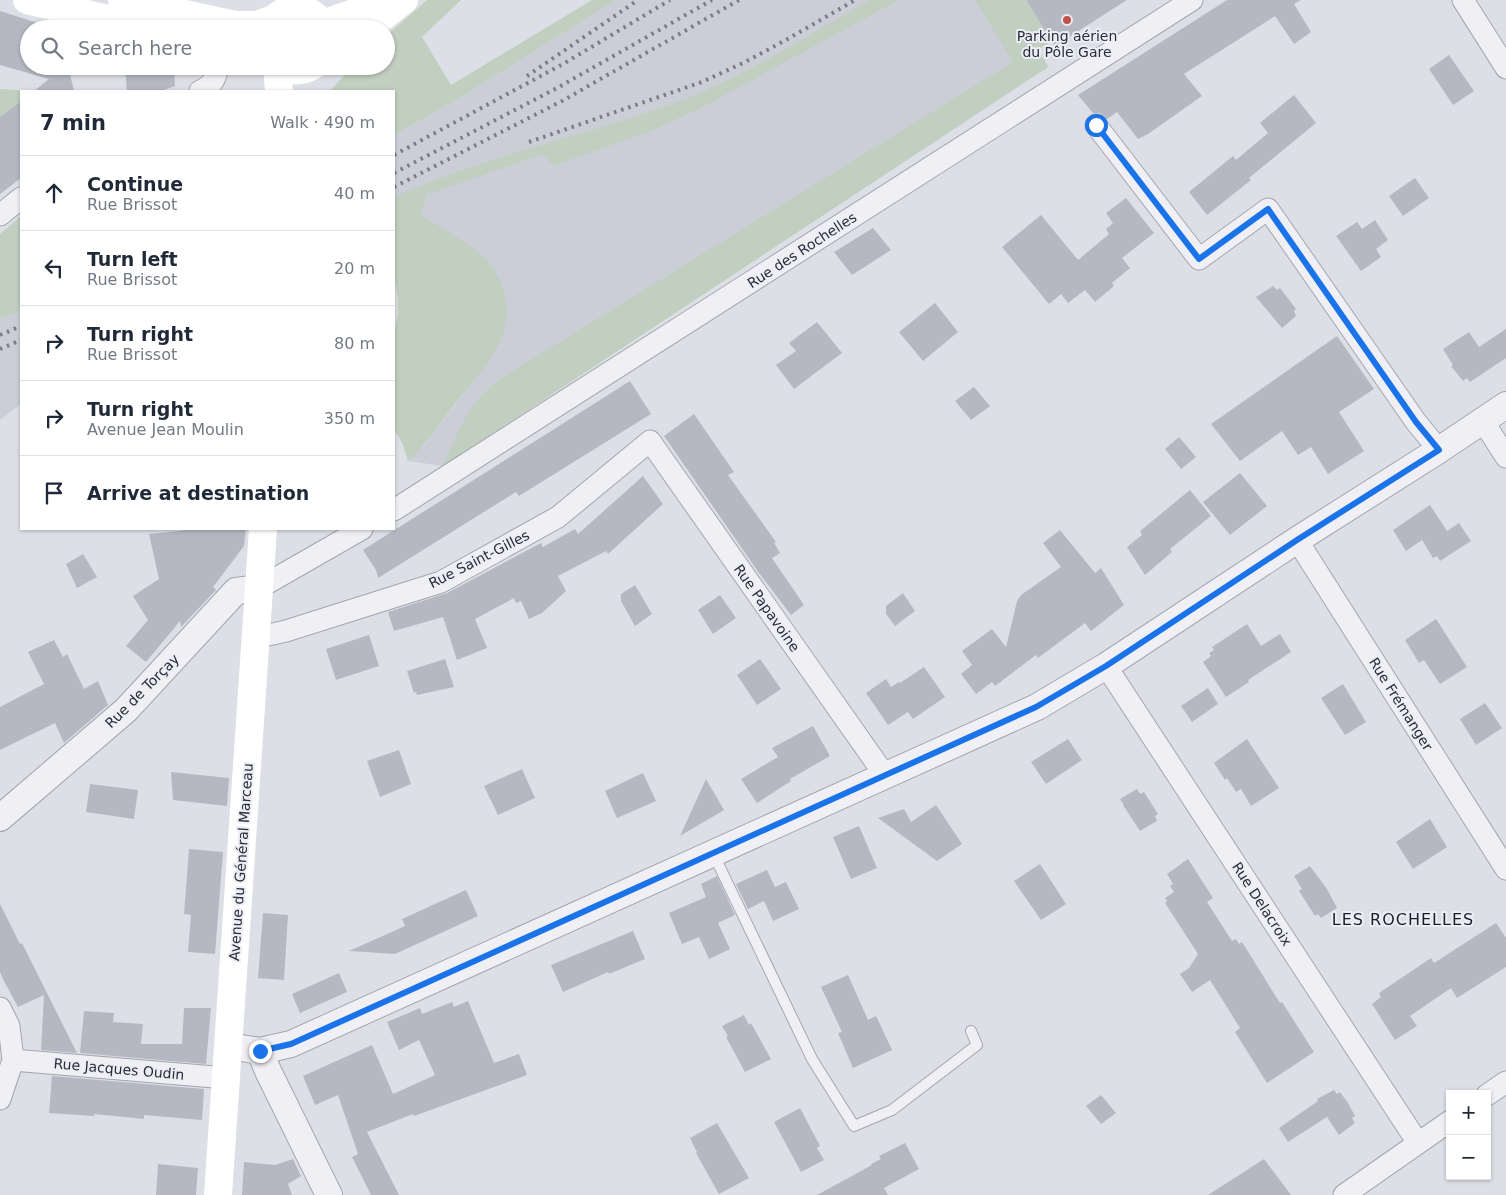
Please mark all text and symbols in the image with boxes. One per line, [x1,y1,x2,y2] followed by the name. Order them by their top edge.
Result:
[1061,14,1073,26] marker: Parking aérien du Pôle Gare
[20,20,395,75] search box
[1017,28,1117,60] place label: Parking aérien du Pôle Gare
[38,34,66,62] icon: search
[78,37,192,59] text: Search here
[40,111,106,135] text: 7 min
[270,113,375,132] text: Walk · 490 m
[1085,114,1108,137] route start
[87,173,183,195] text: Continue
[40,179,68,207] icon: ahead
[334,184,375,203] text: 40 m
[87,195,177,214] text: Rue Brissot
[744,209,860,291] street label: Rue des Rochelles
[87,248,178,270] text: Turn left
[40,254,68,282] icon: left
[334,259,375,278] text: 20 m
[87,270,177,289] text: Rue Brissot
[87,323,193,345] text: Turn right
[40,329,68,357] icon: right
[334,334,375,353] text: 80 m
[87,345,177,364] text: Rue Brissot
[87,398,193,420] text: Turn right
[40,404,68,432] icon: right
[324,409,375,428] text: 350 m
[87,420,244,439] text: Avenue Jean Moulin
[40,479,68,507] icon: arrive
[87,482,309,504] text: Arrive at destination
[426,527,532,591] street label: Rue Saint-Gilles
[731,561,803,655] street label: Rue Papavoine
[102,651,182,731] street label: Rue de Torçay
[1366,655,1436,754] street label: Rue Frémanger
[226,763,256,961] street label: Avenue du Général Marceau
[1229,859,1295,949] street label: Rue Delacroix
[1332,910,1474,929] district label: LES ROCHELLES
[249,1040,272,1063] route end
[53,1055,185,1083] street label: Rue Jacques Oudin
[1446,1090,1491,1180] map controls
[1446,1090,1491,1135] button: +
[1446,1135,1491,1180] button: −

